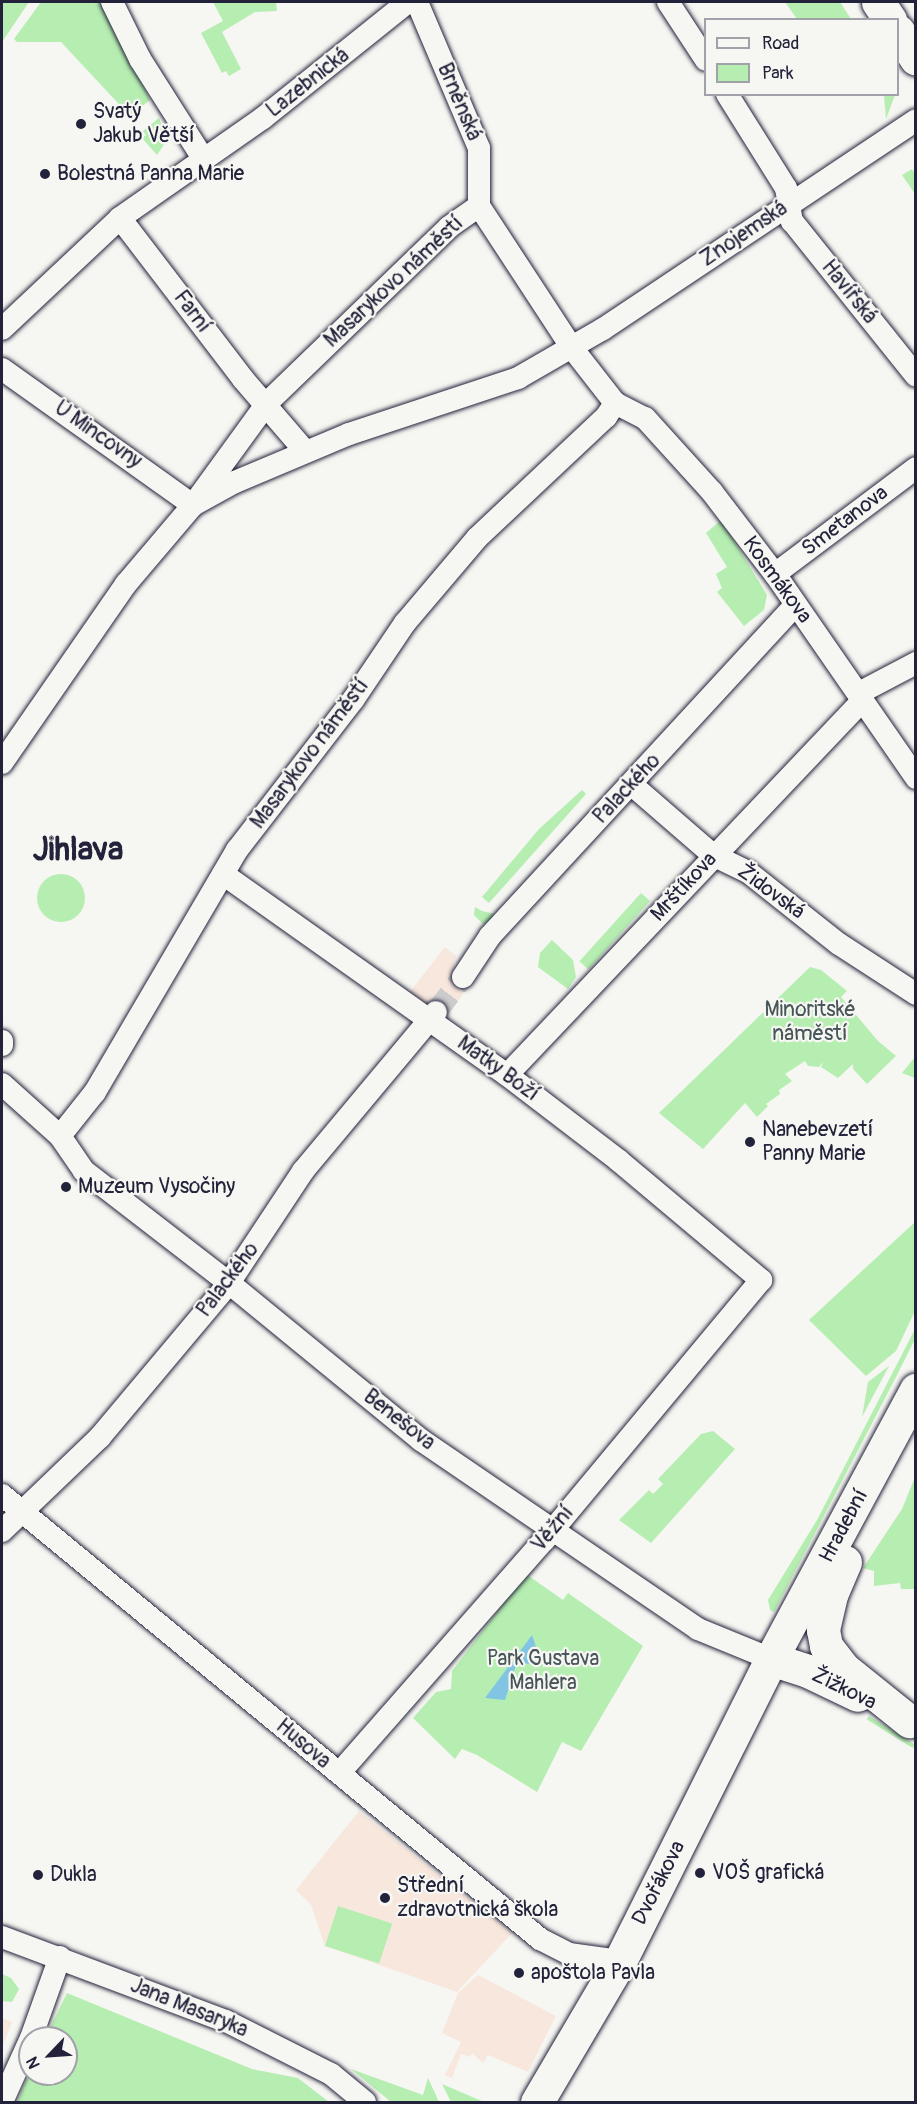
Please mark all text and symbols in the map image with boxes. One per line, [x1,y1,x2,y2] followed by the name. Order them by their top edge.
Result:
[704,18,899,96] legend
[762,32,799,55] text: Road
[262,43,354,123] street label: Lazebnická
[431,59,487,145] street label: Brněnská
[762,62,794,85] text: Park
[93,99,195,149] place label: Svatý Jakub Větší
[74,117,88,131] marker: Svatý Jakub Větší
[57,161,244,187] place label: Bolestná Panna Marie
[38,167,52,181] marker: Bolestná Panna Marie
[696,196,792,272] street label: Znojemská
[319,211,469,353] street label: Masarykovo náměstí
[816,255,882,329] street label: Havířská
[168,286,216,338] street label: Farní
[49,396,147,474] street label: U Mincovny
[797,480,893,562] street label: Smetanova
[737,532,817,628] street label: Kosmákova
[245,674,375,834] street label: Masarykovo náměstí
[588,749,666,829] street label: Palackého
[33,830,123,870] district label: Jihlava
[646,847,722,927] street label: Mrštíkova
[732,859,810,925] street label: Židovská
[764,997,856,1047] park label: Minoritské náměstí
[452,1031,544,1107] street label: Matky Boží
[762,1117,873,1167] place label: Nanebevzetí Panny Marie
[743,1135,757,1149] marker: Nanebevzetí Panny Marie
[78,1174,235,1200] place label: Muzeum Vysočiny
[59,1180,73,1194] marker: Muzeum Vysočiny
[192,1238,264,1322] street label: Palackého
[358,1384,440,1456] street label: Benešova
[814,1485,874,1567] street label: Hradební
[526,1501,580,1557] street label: Věžní
[487,1646,599,1696] park label: Park Gustava Mahlera
[808,1663,880,1715] street label: Žižkova
[270,1714,336,1774] street label: Husova
[627,1837,691,1929] street label: Dvořákova
[712,1860,824,1886] place label: VOŠ grafická
[50,1862,97,1888] place label: Dukla
[693,1866,707,1880] marker: VOŠ grafická
[31,1868,45,1882] marker: Dukla
[397,1873,558,1923] place label: Střední zdravotnická škola
[378,1891,392,1905] marker: Střední zdravotnická škola
[531,1960,655,1986] place label: apoštola Pavla
[512,1966,526,1980] marker: apoštola Pavla
[127,1973,251,2043] street label: Jana Masaryka
[18,2026,78,2086] north arrow
[22,2054,45,2072] text: N

